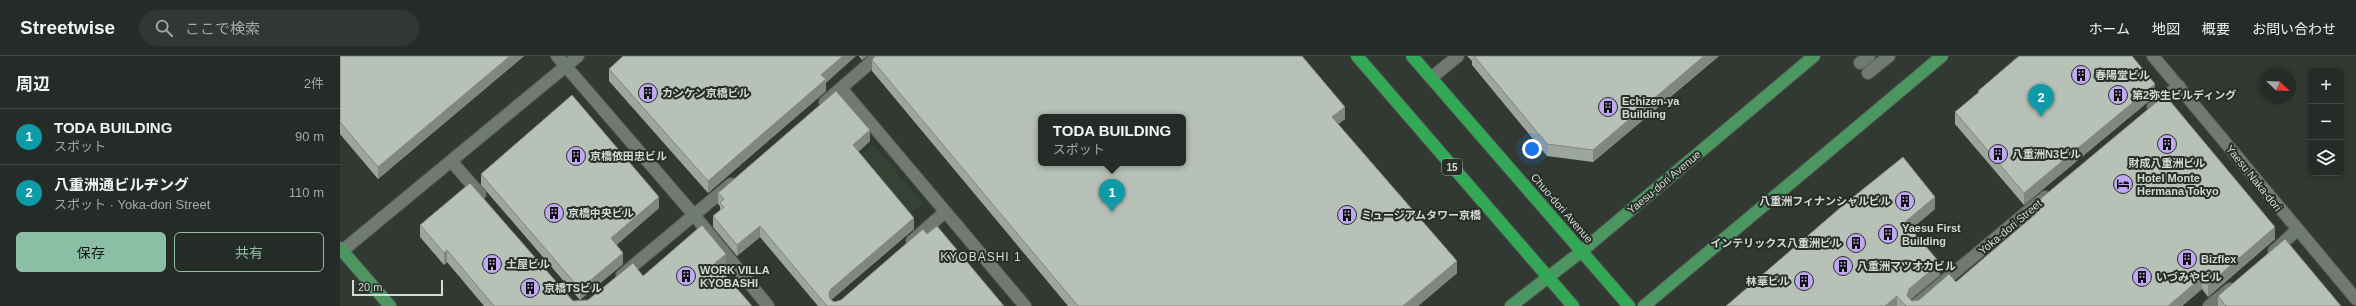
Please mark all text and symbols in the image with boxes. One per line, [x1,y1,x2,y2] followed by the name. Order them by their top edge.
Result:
[139,10,419,46] search box
[20,17,115,38] text: Streetwise
[153,17,175,39] icon: search
[185,20,260,37] text: ここで検索
[2088,21,2130,37] text: ホーム
[2152,21,2180,37] text: 地図
[2202,21,2230,37] text: 概要
[2252,21,2336,37] text: お問い合わせ
[2070,64,2092,86] building icon: 春陽堂ビル
[2260,68,2296,104] north arrow
[2308,68,2344,176] map controls
[2308,68,2344,104] button: +
[2095,69,2150,81] place label: 春陽堂ビル
[16,75,50,94] text: 周辺
[304,76,324,91] text: 2件
[637,82,659,104] building icon: カンケン京橋ビル
[2028,84,2054,117] pin: 2
[2107,84,2129,106] building icon: 第2弥生ビルディング
[662,87,750,99] place label: カンケン京橋ビル
[2132,89,2236,101] place label: 第2弥生ビルディング
[1622,95,1680,120] place label: Echizen-ya Building
[1597,96,1619,118] building icon: Echizen-ya Building
[2308,104,2344,140] button: −
[1038,114,1186,166] popup
[54,119,172,136] text: TODA BUILDING
[1053,122,1171,139] text: TODA BUILDING
[25,129,33,144] text: 1
[295,129,324,144] text: 90 m
[2156,133,2178,155] building icon: 財成八重洲ビル
[54,139,106,154] text: スポット
[1522,139,1542,159] your location
[2308,140,2344,176] button: layers
[1053,142,1105,157] text: スポット
[1987,143,2009,165] building icon: 八重洲N3ビル
[2224,143,2284,213] street label: Yaesu Naka-dori
[565,145,587,167] building icon: 京橋依田忠ビル
[1625,148,1703,216] street label: Yaesu-dori Avenue
[2012,148,2081,160] place label: 八重洲N3ビル
[590,150,667,162] place label: 京橋依田忠ビル
[2129,157,2206,169] place label: 財成八重洲ビル
[1442,159,1462,175] road number: 15
[1529,171,1595,245] street label: Chuo-dori Avenue
[2137,172,2219,197] place label: Hotel Monte Hermana Tokyo
[2112,173,2134,195] hotel icon: Hotel Monte Hermana Tokyo
[54,176,189,193] text: 八重洲通ビルヂング
[1099,179,1125,212] pin: 1
[25,185,33,200] text: 2
[289,185,324,200] text: 110 m
[1894,190,1916,212] building icon: 八重洲フィナンシャルビル
[1759,195,1891,207] place label: 八重洲フィナンシャルビル
[54,197,210,212] text: スポット · Yoka-dori Street
[1976,197,2044,257] street label: Yoka-dori Street
[543,202,565,224] building icon: 京橋中央ビル
[1336,204,1358,226] building icon: ミュージアムタワー京橋
[568,207,634,219] place label: 京橋中央ビル
[1361,209,1481,221] place label: ミュージアムタワー京橋
[1902,222,1961,247] place label: Yaesu First Building
[1877,223,1899,245] building icon: Yaesu First Building
[16,232,166,272] button: 保存
[174,232,324,272] button: 共有
[1845,232,1867,254] building icon: インテリックス八重洲ビル
[1710,237,1842,249] place label: インテリックス八重洲ビル
[2176,248,2198,270] building icon: Bizflex
[940,250,1022,264] district label: KYOBASHI 1
[481,253,503,275] building icon: 土屋ビル
[2201,253,2237,265] place label: Bizflex
[1832,255,1854,277] building icon: 八重洲マツオカビル
[506,258,550,270] place label: 土屋ビル
[1857,260,1956,272] place label: 八重洲マツオカビル
[700,264,770,289] place label: WORK VILLA KYOBASHI
[675,265,697,287] building icon: WORK VILLA KYOBASHI
[2131,266,2153,288] building icon: いづみやビル
[1793,270,1815,292] building icon: 林華ビル
[2156,271,2222,283] place label: いづみやビル
[1746,275,1790,287] place label: 林華ビル
[519,277,541,299] building icon: 京橋TSビル
[352,278,443,297] scale bar
[358,281,382,293] text: 20 m
[544,282,602,294] place label: 京橋TSビル

